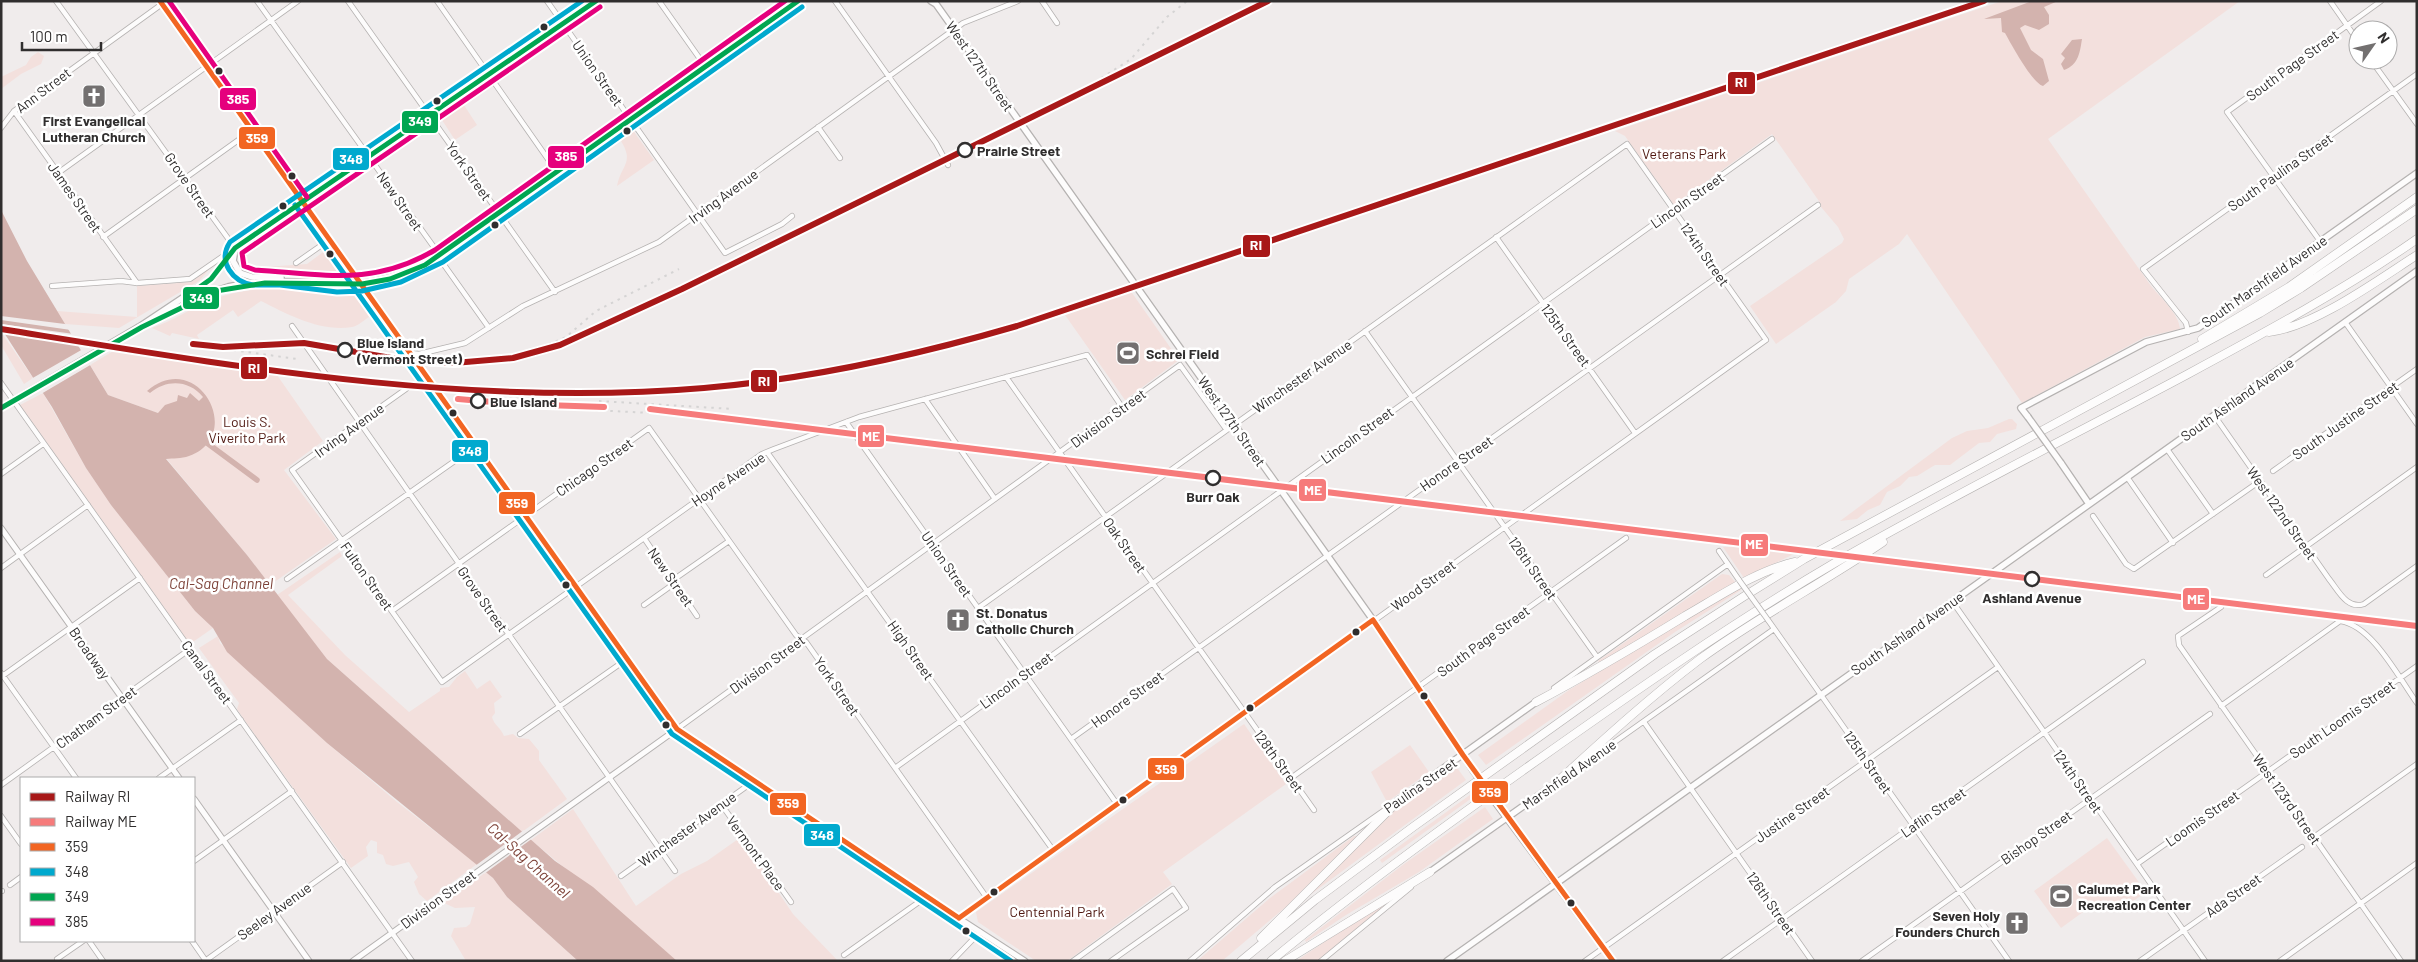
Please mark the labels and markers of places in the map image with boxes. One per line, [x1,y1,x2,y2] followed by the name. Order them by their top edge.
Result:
[539,22,549,32] unlabelled marker
[214,66,224,76] unlabelled marker
[81,83,107,109] church icon: First Evangelical Lutheran Church
[432,96,442,106] unlabelled marker
[42,112,146,145] place label: First Evangelical Lutheran Church
[622,126,632,136] unlabelled marker
[957,142,973,158] marker: Prairie Street
[977,142,1060,159] place label: Prairie Street
[287,171,297,181] unlabelled marker
[278,201,288,211] unlabelled marker
[490,220,500,230] unlabelled marker
[325,249,335,259] unlabelled marker
[356,334,462,367] place label: Blue Island (Vermont Street)
[1115,340,1141,366] sports icon: Schrei Field
[337,342,353,358] marker: Blue Island (Vermont Street)
[1146,345,1219,362] place label: Schrei Field
[470,393,486,409] marker: Blue Island
[490,393,557,410] place label: Blue Island
[448,408,458,418] unlabelled marker
[1205,470,1221,486] marker: Burr Oak
[1186,488,1240,505] place label: Burr Oak
[2024,571,2040,587] marker: Ashland Avenue
[561,580,571,590] unlabelled marker
[1982,589,2082,606] place label: Ashland Avenue
[976,604,1074,637] place label: St. Donatus Catholic Church
[945,607,971,633] church icon: St. Donatus Catholic Church
[1351,627,1361,637] unlabelled marker
[1419,691,1429,701] unlabelled marker
[1245,703,1255,713] unlabelled marker
[661,720,671,730] unlabelled marker
[1118,795,1128,805] unlabelled marker
[2078,880,2191,913] place label: Calumet Park Recreation Center
[2048,883,2074,909] sports icon: Calumet Park Recreation Center
[989,887,999,897] unlabelled marker
[1566,898,1576,908] unlabelled marker
[1895,907,2000,940] place label: Seven Holy Founders Church
[2004,910,2030,936] church icon: Seven Holy Founders Church
[961,926,971,936] unlabelled marker

